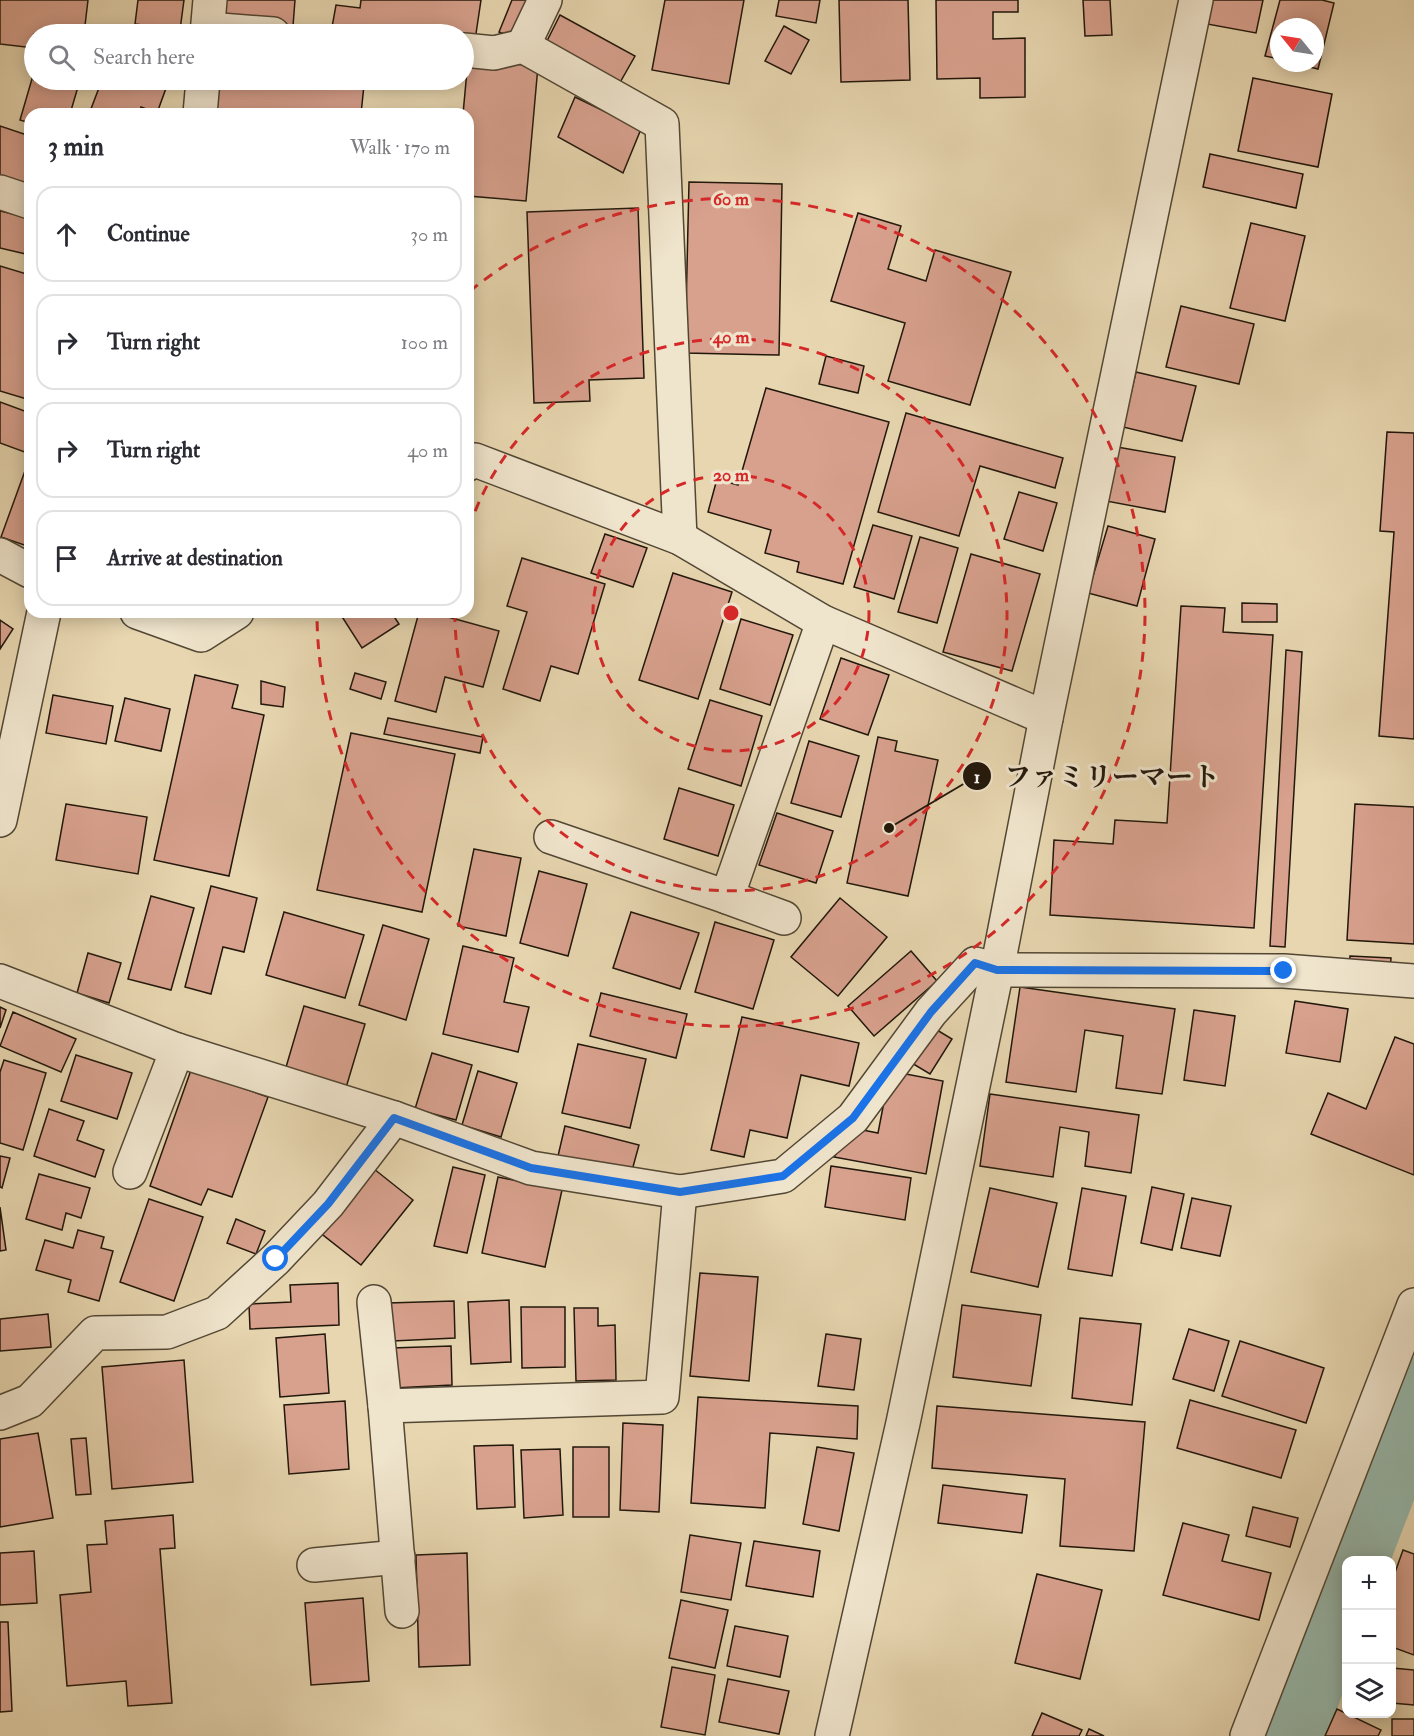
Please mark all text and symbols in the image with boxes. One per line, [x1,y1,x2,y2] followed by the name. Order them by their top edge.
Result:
[1270,18,1324,72] north arrow
[24,24,474,90] search box
[45,41,78,74] icon: search
[93,43,195,71] text: Search here
[48,131,104,163] text: 3 min
[350,135,450,160] text: Walk · 170 m
[713,188,750,211] text: 60 m
[50,218,83,251] icon: ahead
[107,220,190,248] text: Continue
[410,222,448,247] text: 30 m
[50,326,83,359] icon: right
[712,326,750,349] text: 40 m
[107,328,200,356] text: Turn right
[401,330,448,355] text: 100 m
[50,434,83,467] icon: right
[107,436,200,464] text: Turn right
[407,438,448,463] text: 40 m
[713,464,750,487] text: 20 m
[50,542,83,575] icon: arrive
[107,544,283,572] text: Arrive at destination
[721,603,741,623] centre of rings
[962,754,1232,799] callout: ファミリーマート
[1004,761,1220,794] text: ファミリーマート
[974,766,980,789] text: 1
[1270,957,1296,983] route end
[262,1245,288,1271] route start
[1342,1556,1396,1718] map controls
[1342,1556,1396,1610] button: +
[1342,1610,1396,1664] button: −
[1342,1664,1396,1718] button: layers

